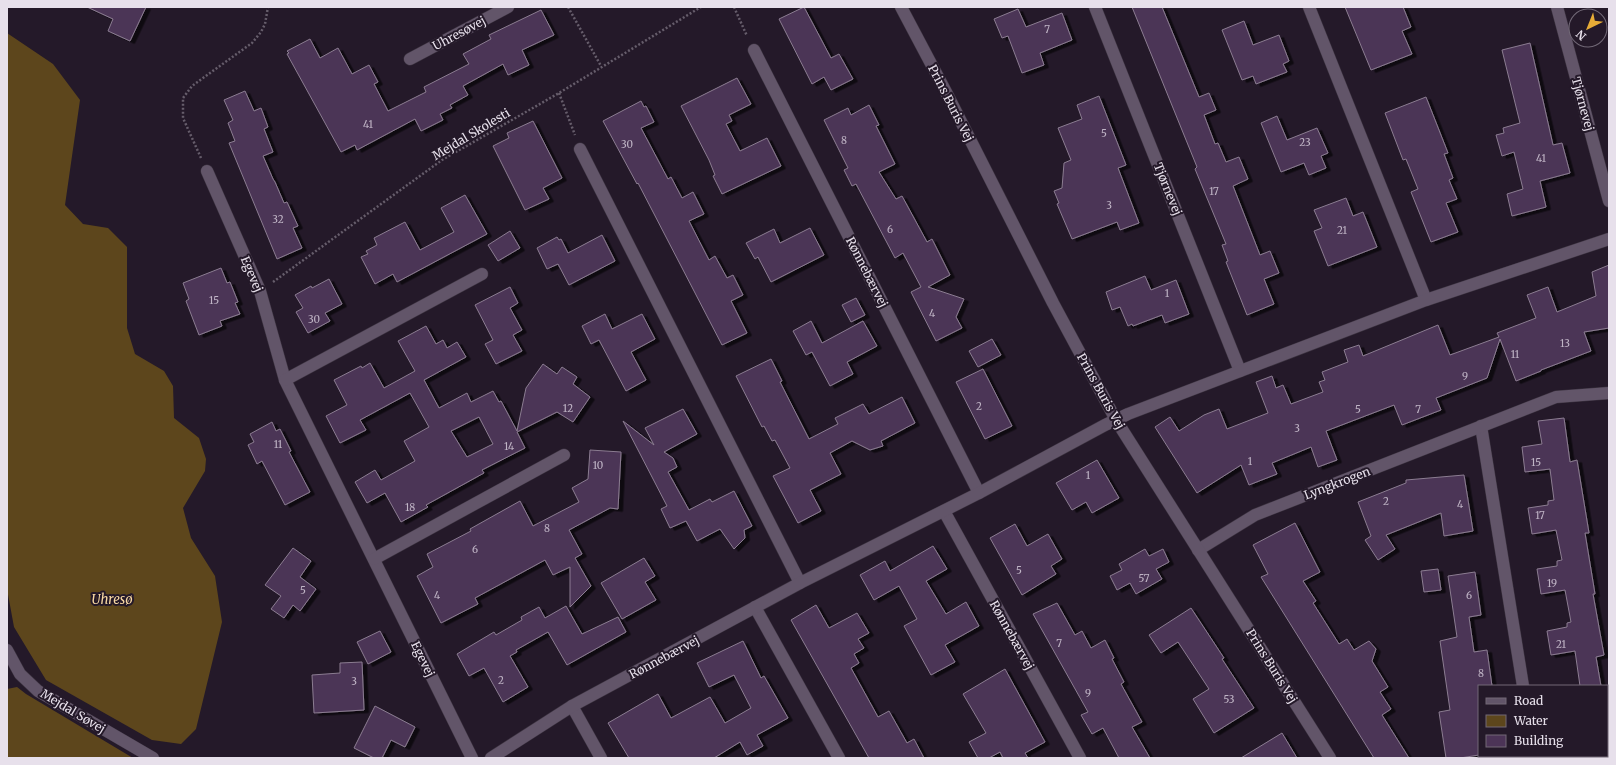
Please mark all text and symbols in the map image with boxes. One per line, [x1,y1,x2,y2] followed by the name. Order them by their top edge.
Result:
[1568,8,1608,48] north arrow
[430,13,488,53] street label: Uhresøvej
[1044,23,1050,36] house number: 7
[1573,27,1589,43] text: N
[925,62,977,144] street label: Prins Buris Vej
[1569,75,1597,133] street label: Tjørnevej
[429,105,513,163] street label: Mejdal Skolesti
[363,118,373,131] house number: 41
[1101,127,1107,140] house number: 5
[841,134,847,147] house number: 8
[1299,136,1311,149] house number: 23
[621,138,633,151] house number: 30
[1536,152,1546,165] house number: 41
[1151,160,1185,218] street label: Tjørnevej
[1209,185,1219,198] house number: 17
[1106,199,1112,212] house number: 3
[272,213,284,226] house number: 32
[887,223,893,236] house number: 6
[1337,224,1348,237] house number: 21
[843,234,891,310] street label: Rønnebærvej
[238,254,266,294] street label: Egevej
[1165,287,1170,300] house number: 1
[209,294,219,307] house number: 15
[929,307,935,320] house number: 4
[308,313,320,326] house number: 30
[1560,337,1570,350] house number: 13
[1511,348,1520,361] house number: 11
[1074,350,1128,432] street label: Prins Buris Vej
[1462,370,1468,383] house number: 9
[976,400,982,413] house number: 2
[563,402,573,415] house number: 12
[1355,403,1361,416] house number: 5
[1415,403,1421,416] house number: 7
[1294,422,1300,435] house number: 3
[274,438,283,451] house number: 11
[504,440,514,453] house number: 14
[1248,455,1253,468] house number: 1
[1531,456,1541,469] house number: 15
[593,459,603,472] house number: 10
[1302,463,1372,503] street label: Lyngkrogen
[1086,469,1091,482] house number: 1
[1383,495,1389,508] house number: 2
[1457,498,1463,511] house number: 4
[405,501,415,514] house number: 18
[1535,509,1545,522] house number: 17
[544,522,550,535] house number: 8
[472,543,478,556] house number: 6
[1016,564,1022,577] house number: 5
[1138,572,1150,585] house number: 57
[1547,577,1557,590] house number: 19
[300,584,306,597] house number: 5
[434,589,440,602] house number: 4
[1466,589,1472,602] house number: 6
[91,591,133,608] water label: Uhresø
[987,598,1037,672] street label: Rønnebærvej
[1243,626,1301,706] street label: Prins Buris Vej
[626,632,702,682] street label: Rønnebærvej
[1056,637,1062,650] house number: 7
[1556,638,1567,651] house number: 21
[408,639,438,679] street label: Egevej
[1478,667,1484,680] house number: 8
[498,674,504,687] house number: 2
[351,675,357,688] house number: 3
[1478,685,1608,757] legend
[38,686,108,736] street label: Mejdal Søvej
[1085,687,1091,700] house number: 9
[1223,693,1235,706] house number: 53
[1514,693,1543,708] text: Road
[1513,713,1549,728] text: Water
[1514,733,1564,748] text: Building

